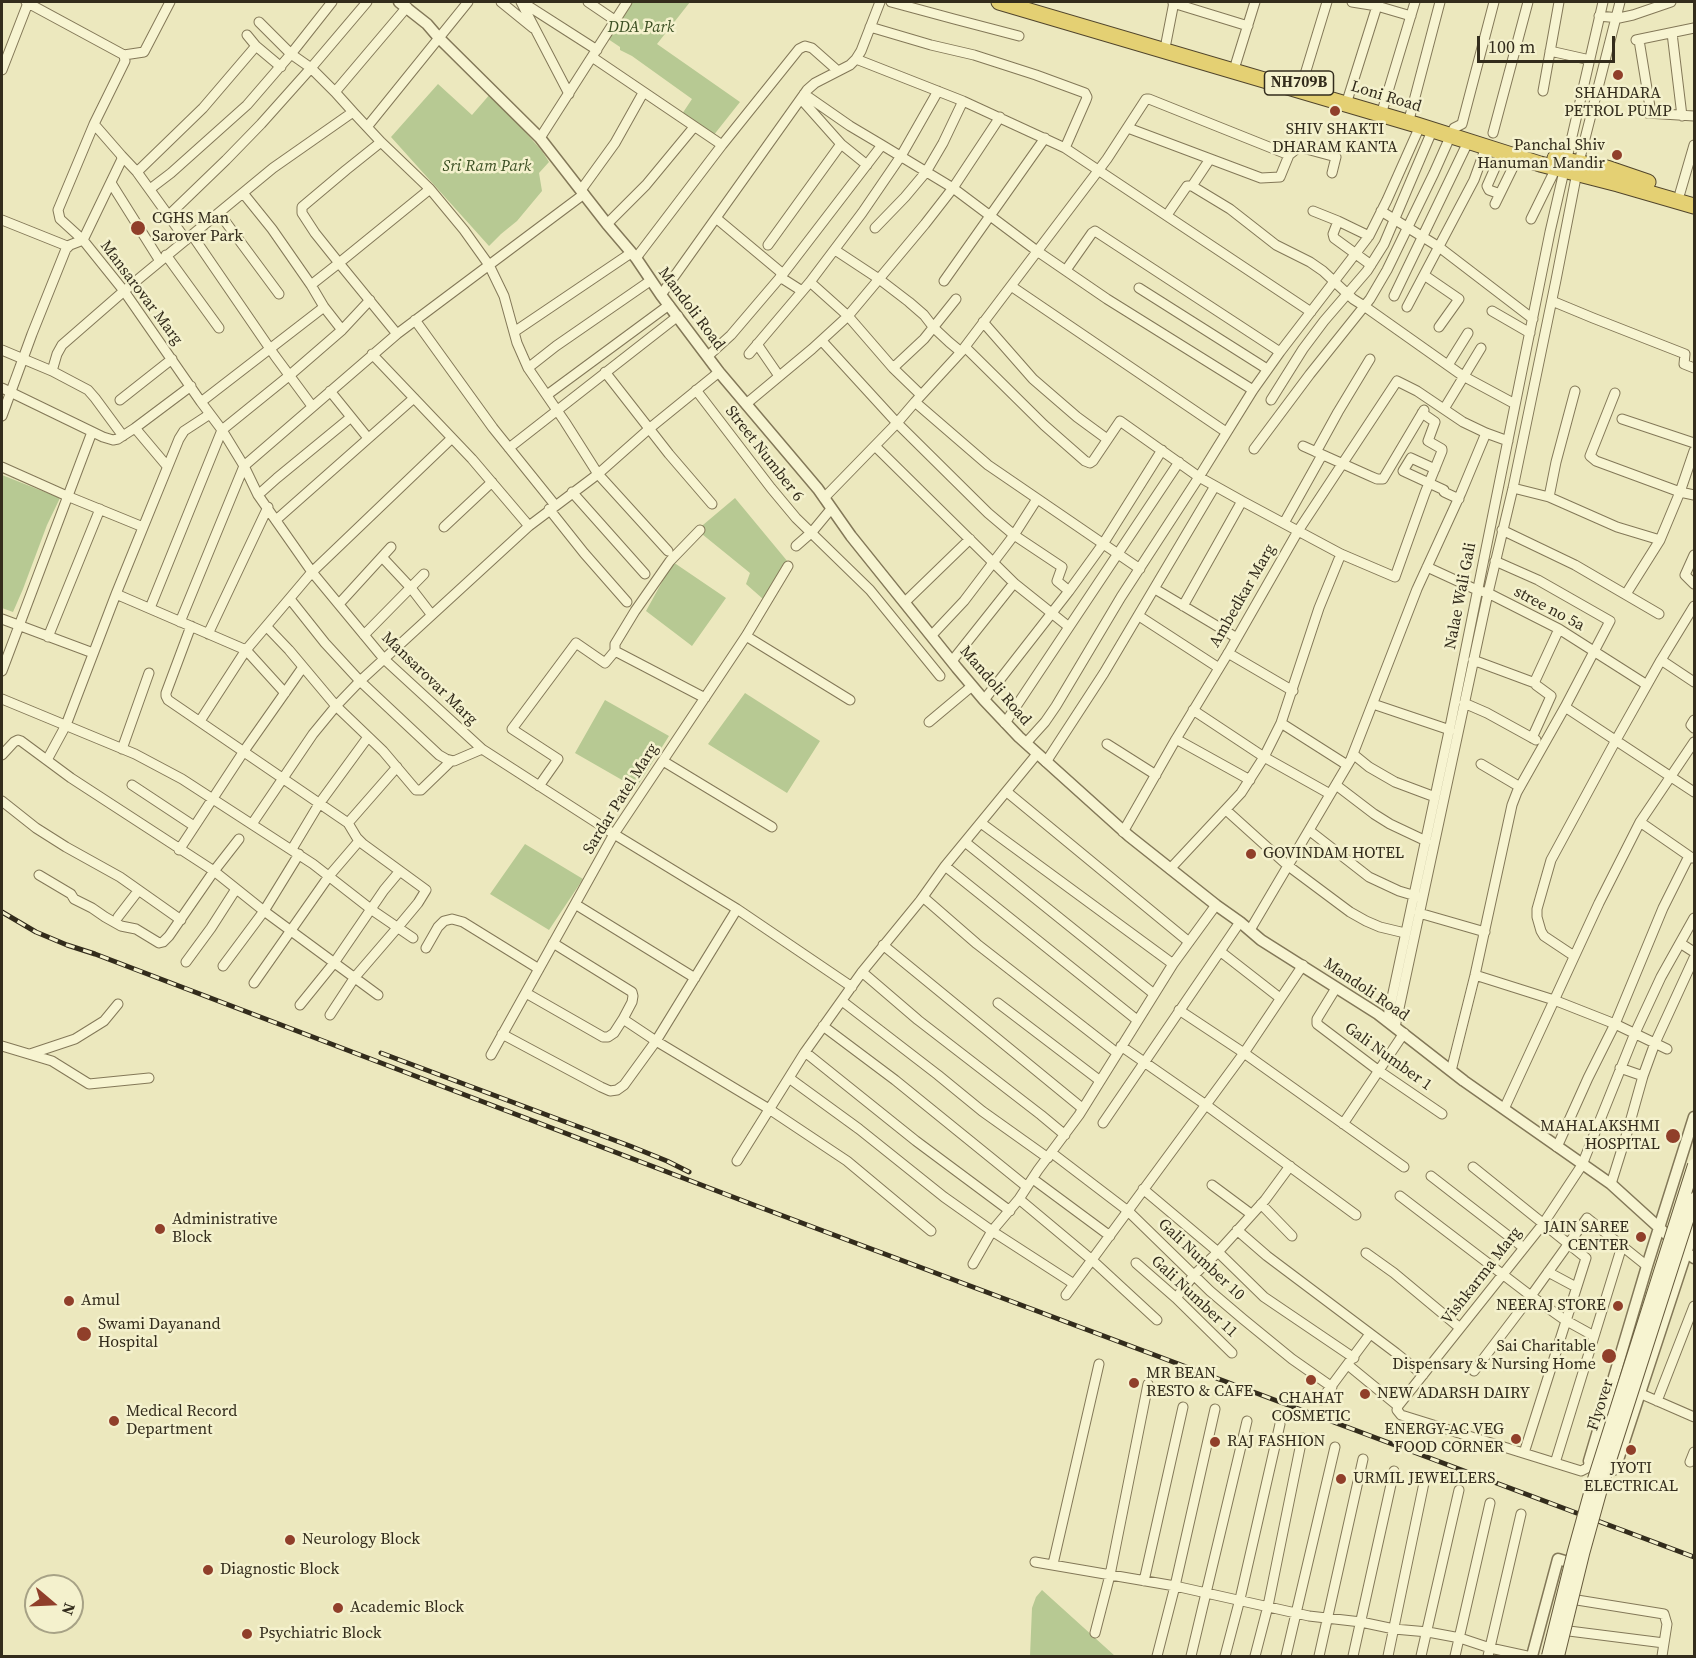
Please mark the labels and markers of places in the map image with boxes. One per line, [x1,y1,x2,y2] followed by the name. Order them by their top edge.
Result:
[1611,68,1625,82] marker: SHAHDARA PETROL PUMP
[1564,84,1672,122] place label: SHAHDARA PETROL PUMP
[1328,104,1342,118] marker: SHIV SHAKTI DHARAM KANTA
[1272,120,1398,158] place label: SHIV SHAKTI DHARAM KANTA
[1477,136,1605,174] place label: Panchal Shiv Hanuman Mandir
[1610,148,1624,162] marker: Panchal Shiv Hanuman Mandir
[152,209,243,247] place label: CGHS Man Sarover Park
[129,219,147,237] marker: CGHS Man Sarover Park
[1263,844,1404,864] place label: GOVINDAM HOTEL
[1244,847,1258,861] marker: GOVINDAM HOTEL
[1540,1117,1660,1155] place label: MAHALAKSHMI HOSPITAL
[1664,1127,1682,1145] marker: MAHALAKSHMI HOSPITAL
[172,1210,278,1248] place label: Administrative Block
[1544,1218,1629,1256] place label: JAIN SAREE CENTER
[153,1222,167,1236] marker: Administrative Block
[1634,1230,1648,1244] marker: JAIN SAREE CENTER
[81,1291,120,1311] place label: Amul
[62,1294,76,1308] marker: Amul
[1496,1296,1606,1316] place label: NEERAJ STORE
[1611,1299,1625,1313] marker: NEERAJ STORE
[98,1315,221,1353] place label: Swami Dayanand Hospital
[75,1325,93,1343] marker: Swami Dayanand Hospital
[1392,1337,1596,1375] place label: Sai Charitable Dispensary & Nursing Home
[1600,1347,1618,1365] marker: Sai Charitable Dispensary & Nursing Home
[1146,1364,1253,1402] place label: MR BEAN RESTO & CAFE
[1304,1373,1318,1387] marker: CHAHAT COSMETIC
[1127,1376,1141,1390] marker: MR BEAN RESTO & CAFE
[1377,1384,1530,1404] place label: NEW ADARSH DAIRY
[1358,1387,1372,1401] marker: NEW ADARSH DAIRY
[1272,1389,1350,1427] place label: CHAHAT COSMETIC
[126,1402,237,1440] place label: Medical Record Department
[107,1414,121,1428] marker: Medical Record Department
[1384,1420,1504,1458] place label: ENERGY-AC VEG FOOD CORNER
[1227,1432,1325,1452] place label: RAJ FASHION
[1509,1432,1523,1446] marker: ENERGY-AC VEG FOOD CORNER
[1208,1435,1222,1449] marker: RAJ FASHION
[1624,1443,1638,1457] marker: JYOTI ELECTRICAL
[1584,1459,1678,1497] place label: JYOTI ELECTRICAL
[1353,1469,1496,1489] place label: URMIL JEWELLERS
[1334,1472,1348,1486] marker: URMIL JEWELLERS
[302,1530,420,1550] place label: Neurology Block
[283,1533,297,1547] marker: Neurology Block
[220,1560,339,1580] place label: Diagnostic Block
[201,1563,215,1577] marker: Diagnostic Block
[350,1598,464,1618] place label: Academic Block
[331,1601,345,1615] marker: Academic Block
[259,1624,382,1644] place label: Psychiatric Block
[240,1627,254,1641] marker: Psychiatric Block

